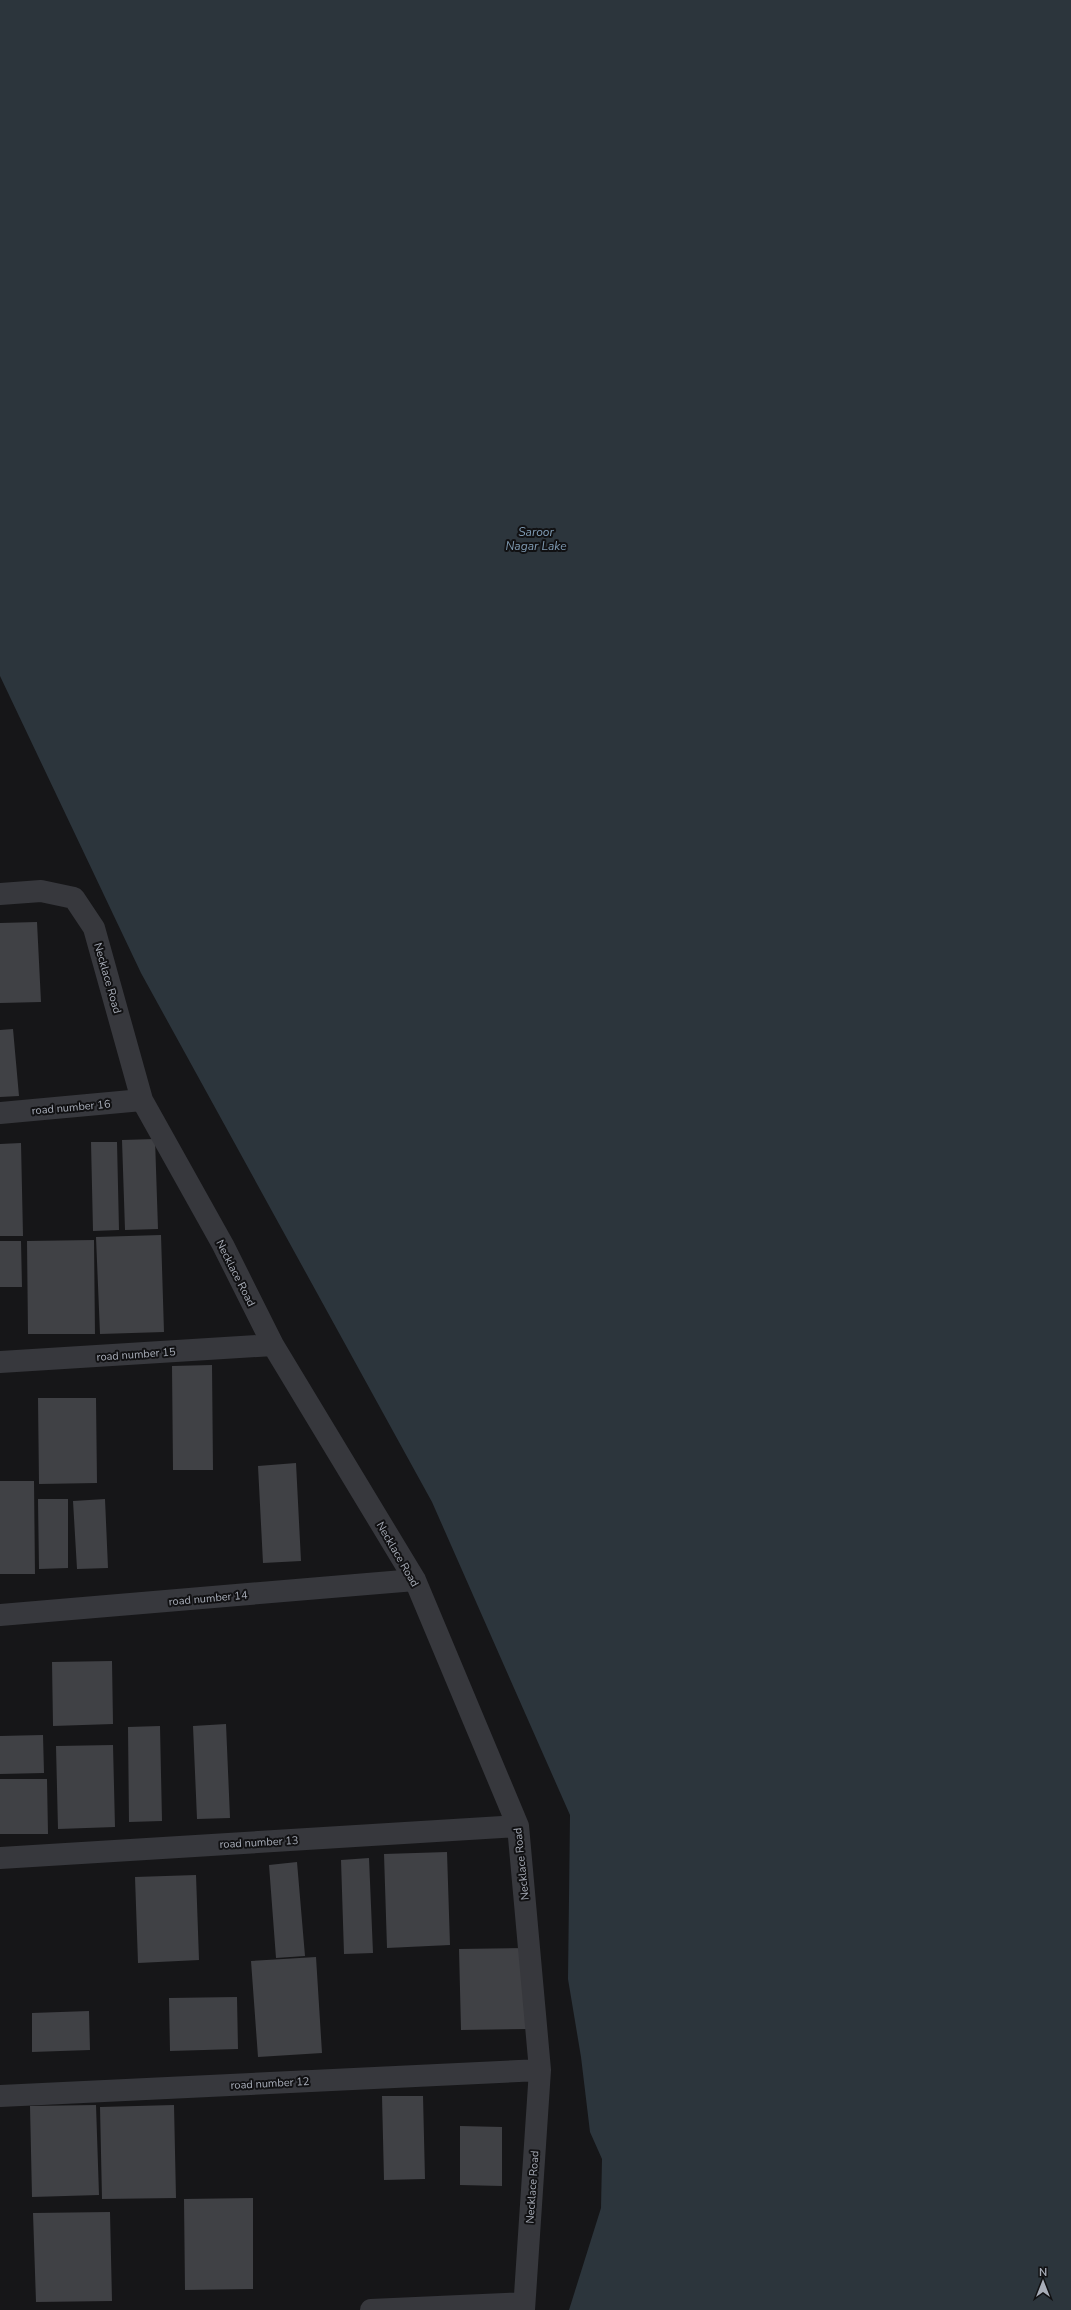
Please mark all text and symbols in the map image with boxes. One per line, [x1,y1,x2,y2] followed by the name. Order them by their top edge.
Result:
[505,524,567,554] water label: Saroor Nagar Lake
[90,941,125,1015] street label: Necklace Road
[31,1097,112,1118] street label: road number 16
[212,1237,259,1309] street label: Necklace Road
[96,1344,176,1365] street label: road number 15
[373,1519,422,1590] street label: Necklace Road
[168,1588,249,1609] street label: road number 14
[510,1827,533,1901] street label: Necklace Road
[219,1833,299,1852] street label: road number 13
[230,2074,310,2093] street label: road number 12
[522,2150,543,2224] street label: Necklace Road
[1023,2262,1063,2302] north arrow
[1039,2265,1047,2280] text: N

